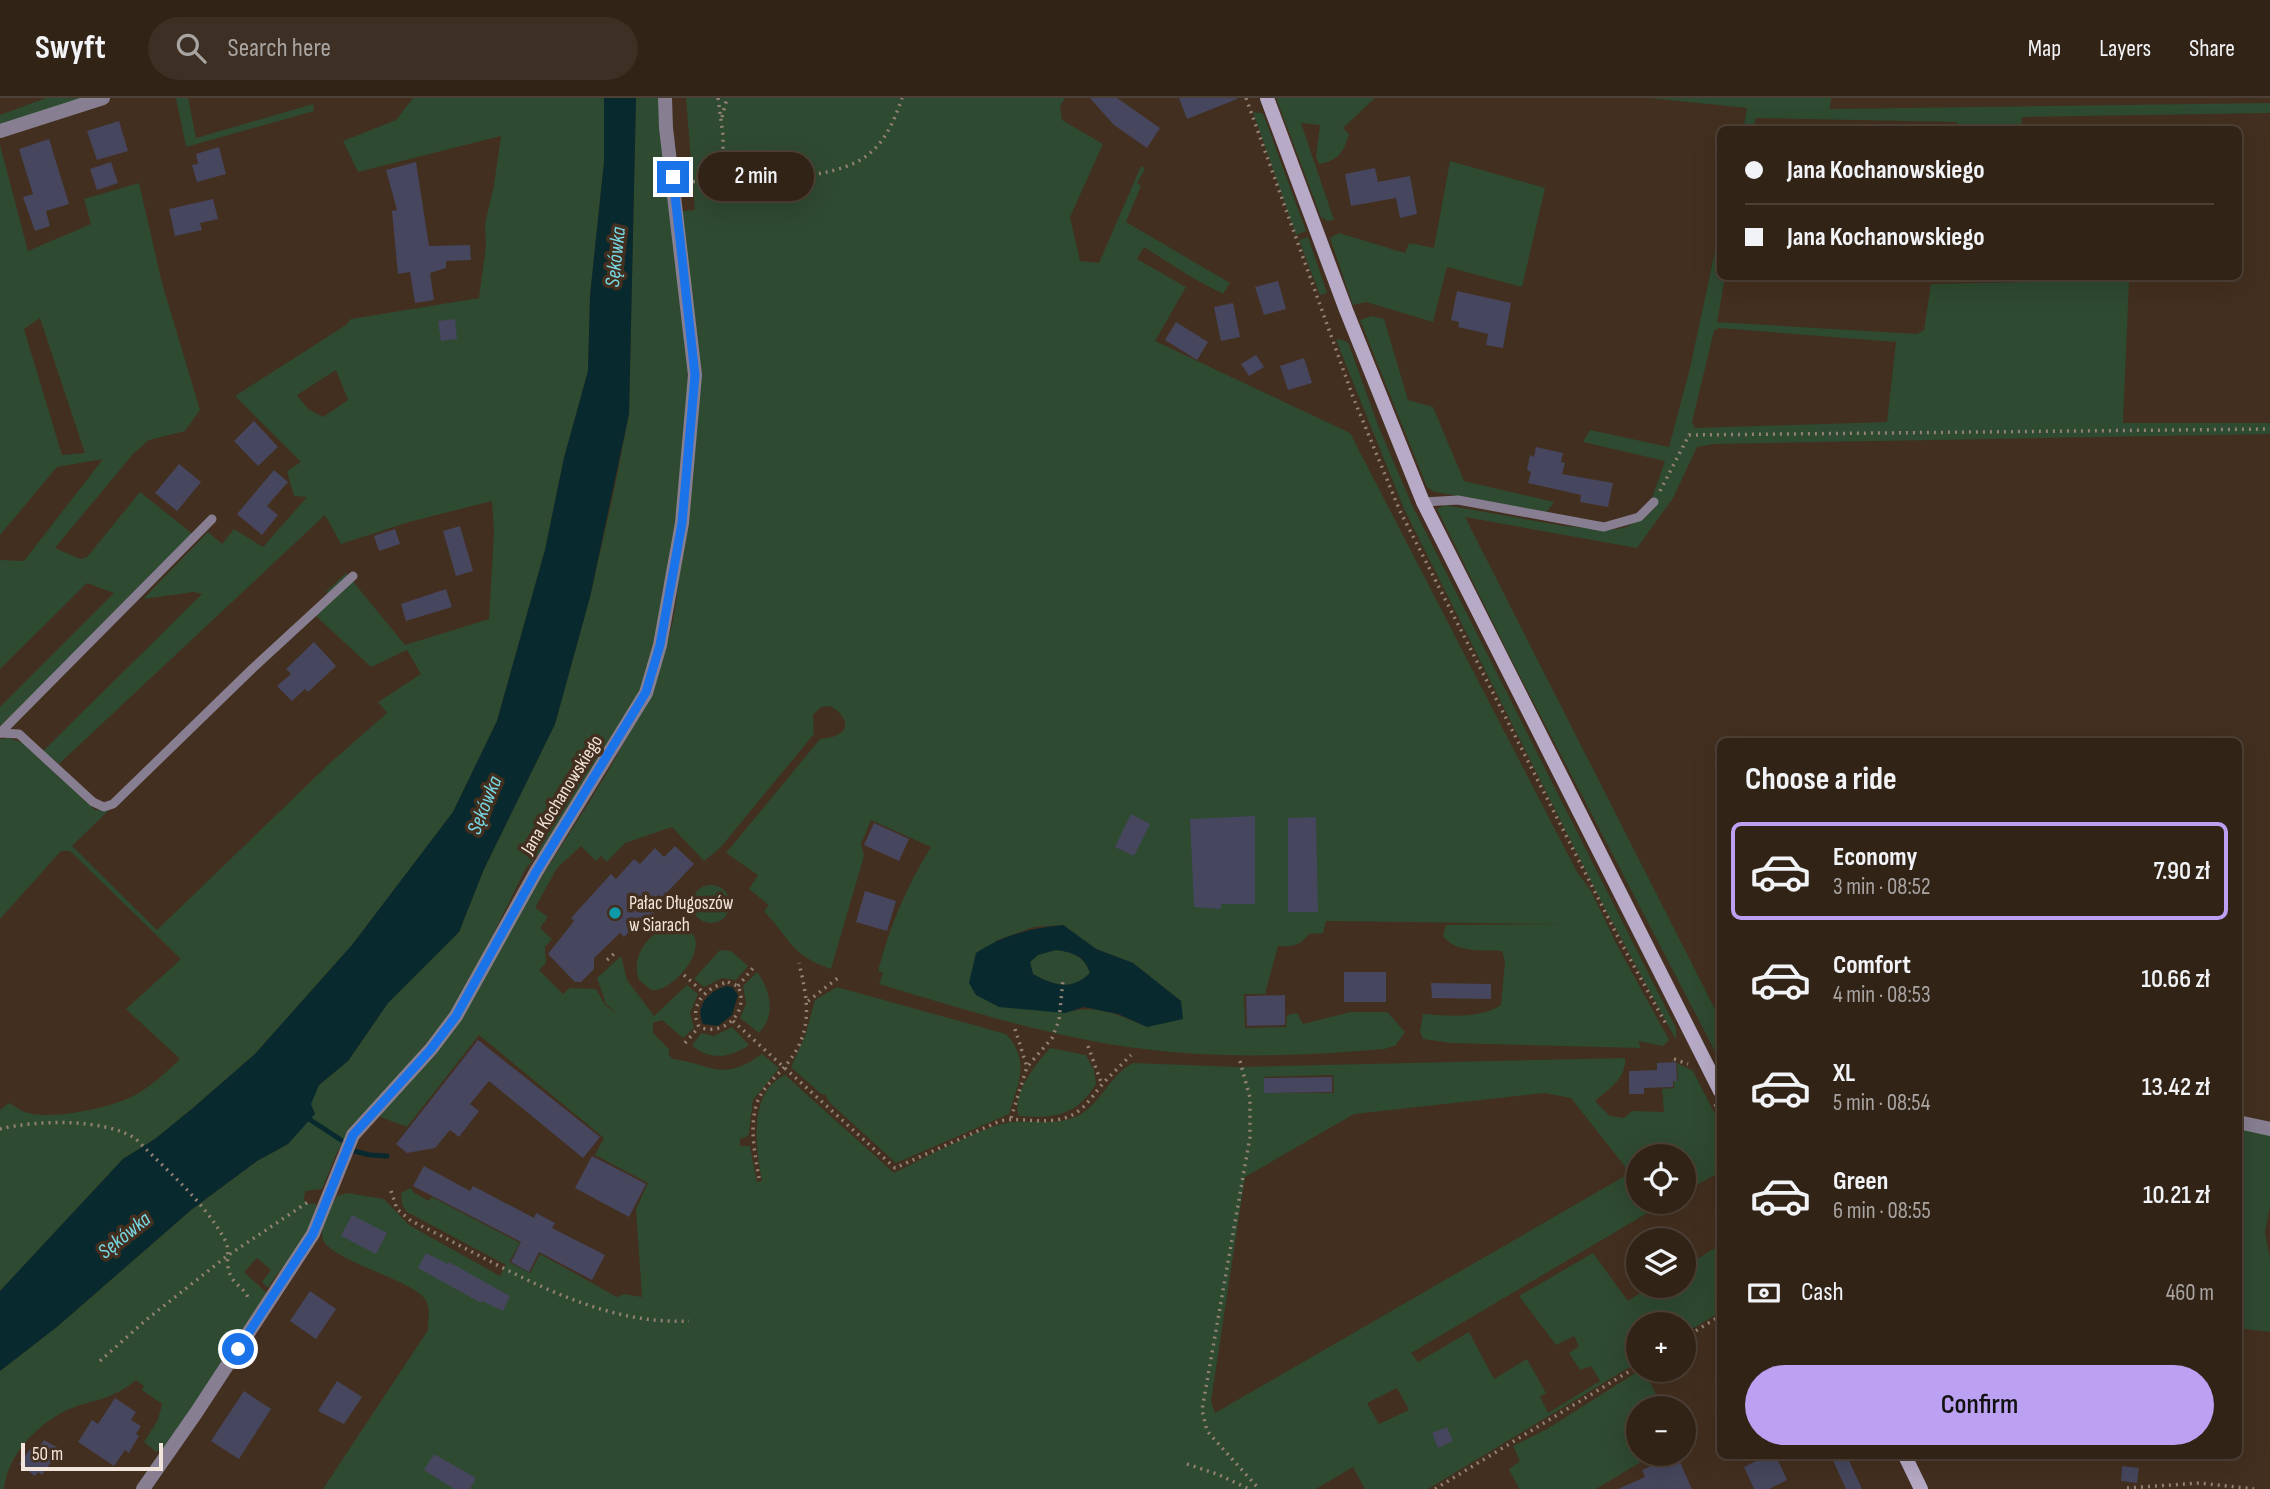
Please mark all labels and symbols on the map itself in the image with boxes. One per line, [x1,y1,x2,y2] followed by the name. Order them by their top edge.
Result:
[698,153,813,202] callout: 2 min
[657,161,689,193] route end
[600,225,631,288] water label: Sękówka
[516,731,608,859] street label: Jana Kochanowskiego
[462,772,508,838] water label: Sękówka
[629,892,734,937] place label: Pałac Długoszów w Siarach
[607,905,623,921] marker: Pałac Długoszów w Siarach
[93,1206,156,1264] water label: Sękówka
[222,1333,254,1365] route start
[21,1440,163,1472] scale bar

